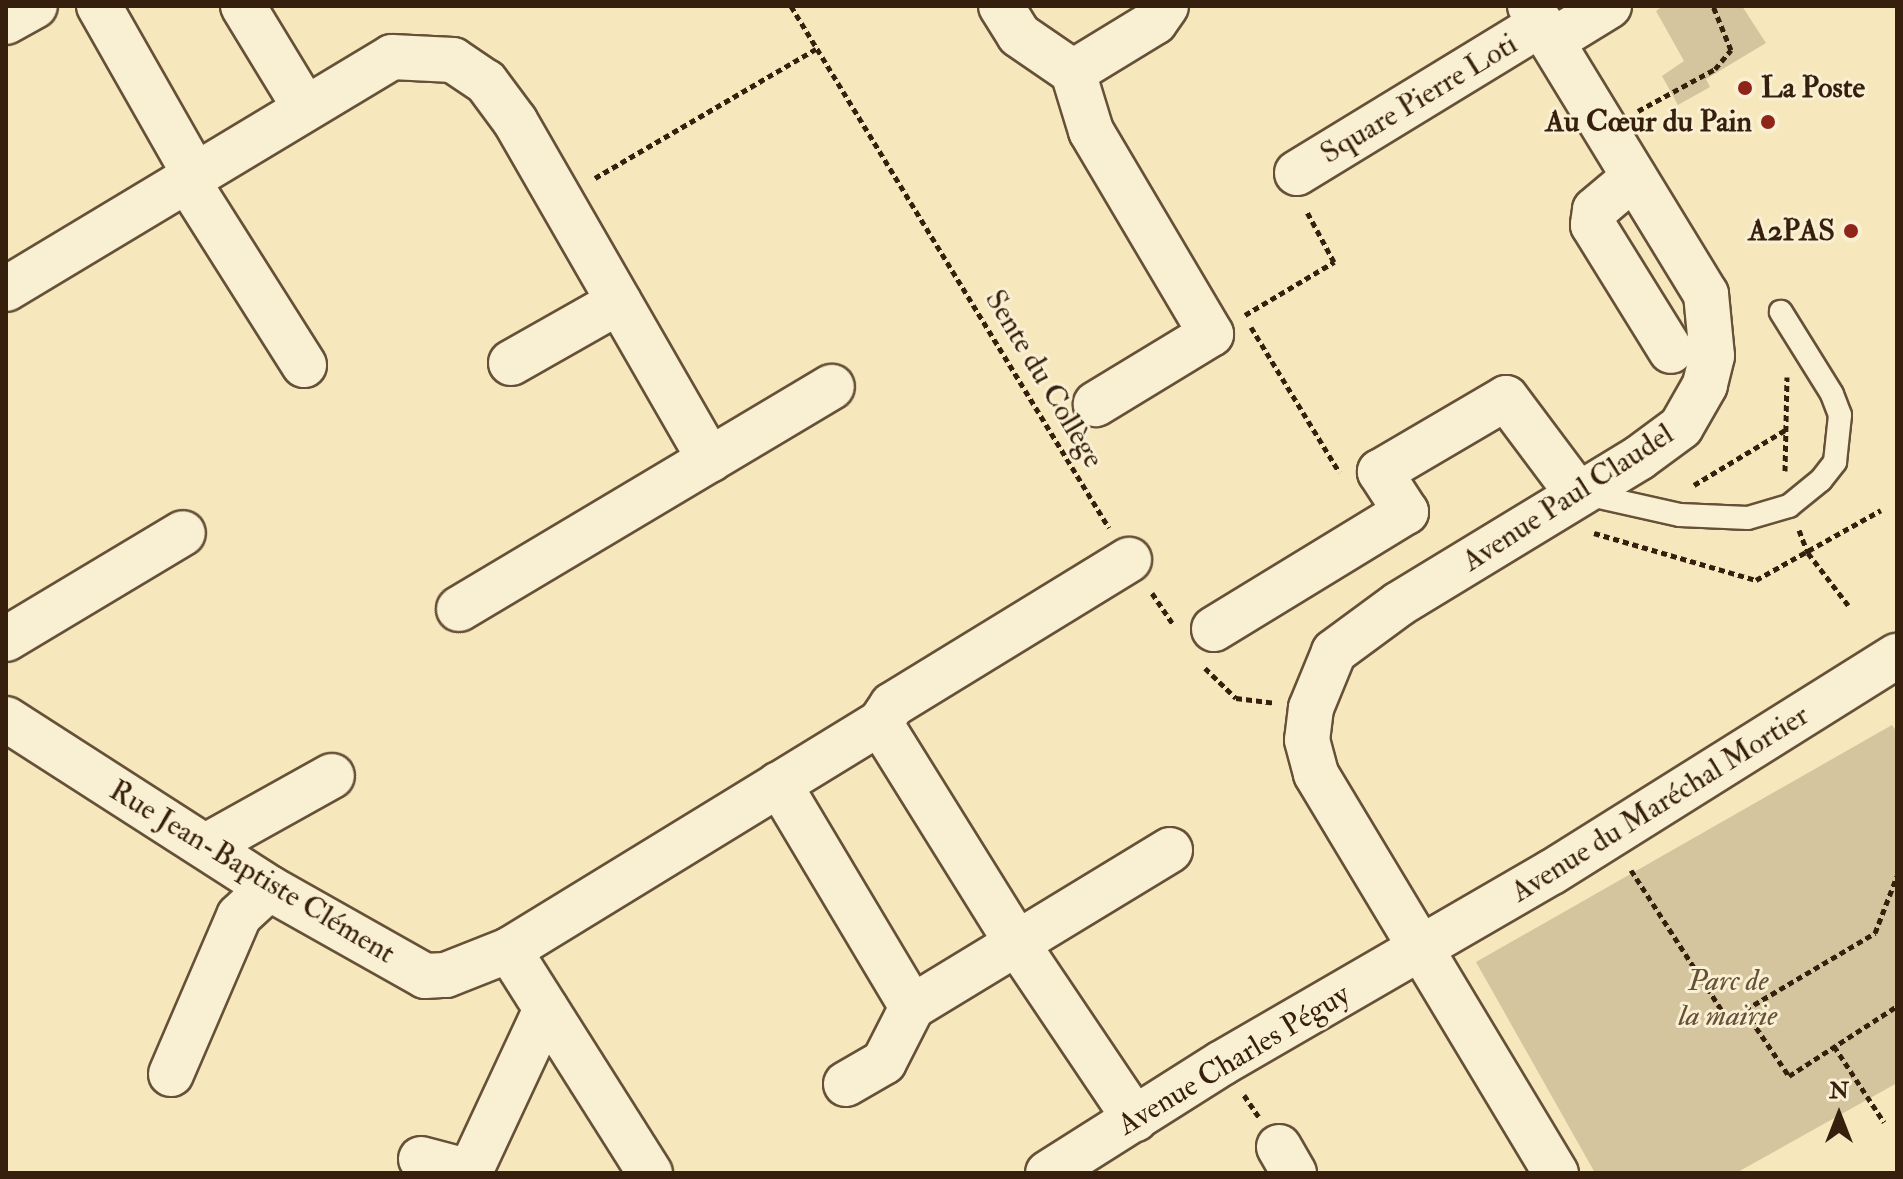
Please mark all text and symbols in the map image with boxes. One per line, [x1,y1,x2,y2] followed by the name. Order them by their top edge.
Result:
[1314,26,1524,172] street label: Square Pierre Loti
[1761,70,1865,106] place label: La Poste
[1736,79,1754,97] marker: La Poste
[1545,104,1752,140] place label: Au Cœur du Pain
[1759,113,1777,131] marker: Au Cœur du Pain
[1748,213,1835,249] place label: A2PAS
[1842,222,1860,240] marker: A2PAS
[977,284,1111,474] street label: Sente du Collège
[1456,416,1680,580] street label: Avenue Paul Claudel
[1505,698,1815,910] street label: Avenue du Maréchal Mortier
[103,772,401,972] street label: Rue Jean-Baptiste Clément
[1679,963,1777,1034] park label: Parc de la mairie
[1112,977,1356,1143] street label: Avenue Charles Péguy
[1799,1075,1879,1155] north arrow
[1829,1077,1849,1105] text: N

